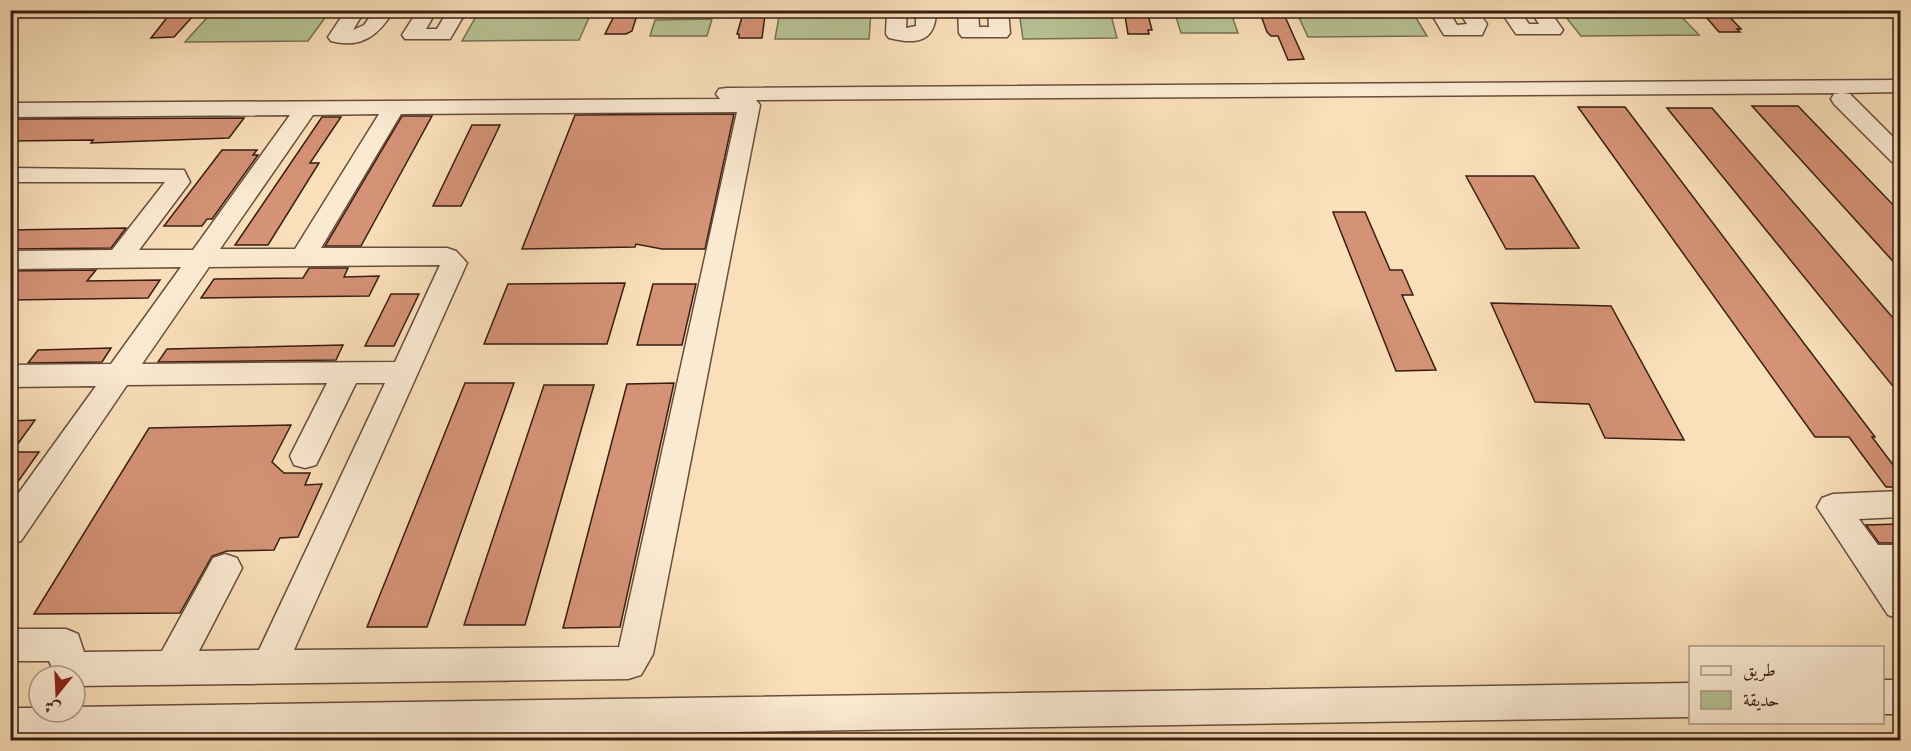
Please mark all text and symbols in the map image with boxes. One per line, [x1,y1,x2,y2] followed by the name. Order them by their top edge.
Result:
[1689,646,1884,724] legend
[1743,662,1776,682] text: طريق
[27,664,87,724] north arrow
[1743,692,1779,711] text: حديقة
[43,696,63,716] text: ش

